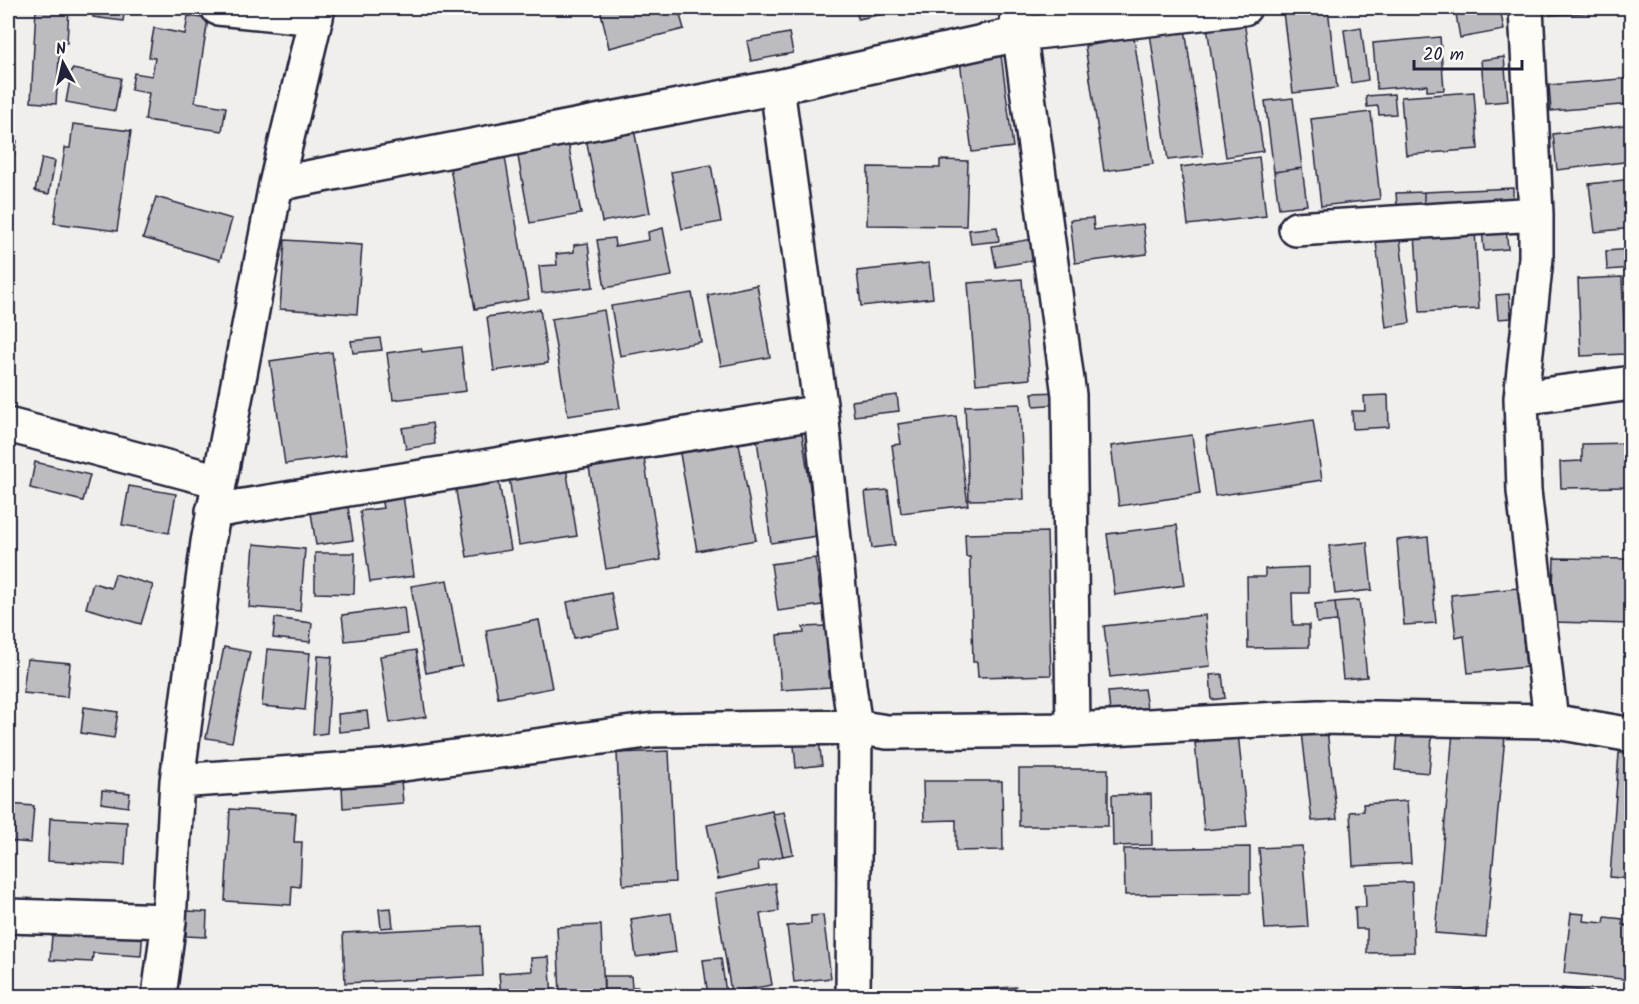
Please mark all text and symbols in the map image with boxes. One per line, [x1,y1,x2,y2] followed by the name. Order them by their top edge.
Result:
[33,33,93,93] north arrow
[1414,33,1522,71] scale bar
[54,37,68,63] text: N
[1423,41,1464,70] text: 20 m

